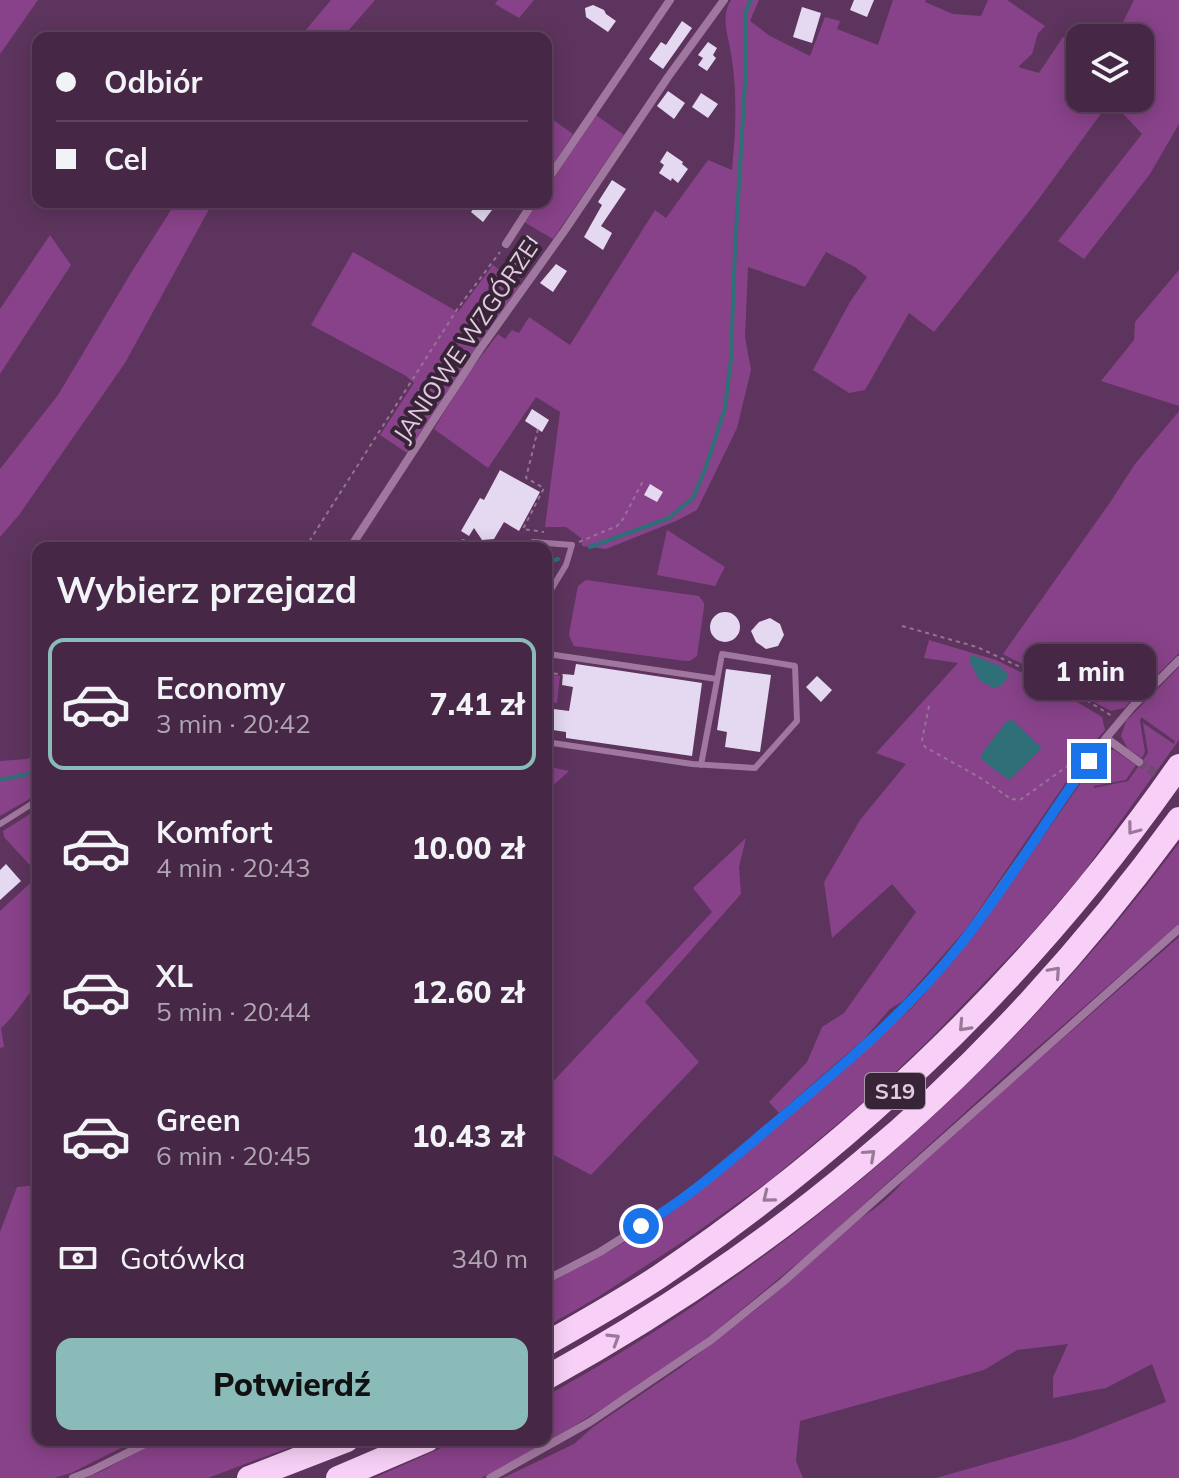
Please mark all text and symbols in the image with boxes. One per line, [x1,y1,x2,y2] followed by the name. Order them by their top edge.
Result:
[1066,24,1154,112] map controls
[1066,24,1154,112] button: layers
[104,63,202,101] text: Odbiór
[104,140,148,178] text: Cel
[386,235,544,447] street label: JANIOWE WZGÓRZE
[56,567,357,612] text: Wybierz przejazd
[1023,645,1155,701] callout: 1 min
[1055,655,1125,688] text: 1 min
[60,668,132,740] icon: car
[156,669,285,707] text: Economy
[430,685,524,723] text: 7.41 zł
[156,707,311,740] text: 3 min · 20:42
[1071,743,1107,779] route end
[60,812,132,884] icon: car
[156,813,273,851] text: Komfort
[1128,820,1143,834] one-way arrow
[412,829,524,867] text: 10.00 zł
[156,851,311,884] text: 4 min · 20:43
[60,956,132,1028] icon: car
[156,957,193,995] text: XL
[1045,967,1059,982] one-way arrow
[412,973,524,1011] text: 12.60 zł
[156,995,311,1028] text: 5 min · 20:44
[958,1017,973,1031] one-way arrow
[865,1073,925,1109] road number: S19
[60,1100,132,1172] icon: car
[156,1101,241,1139] text: Green
[412,1117,524,1155] text: 10.43 zł
[156,1139,311,1172] text: 6 min · 20:45
[861,1150,875,1165] one-way arrow
[763,1187,777,1202] one-way arrow
[623,1208,659,1244] route start
[56,1236,100,1280] icon: cash
[120,1239,246,1277] text: Gotówka
[452,1242,528,1275] text: 340 m
[605,1334,620,1349] one-way arrow
[56,1338,528,1430] button: Potwierdź

